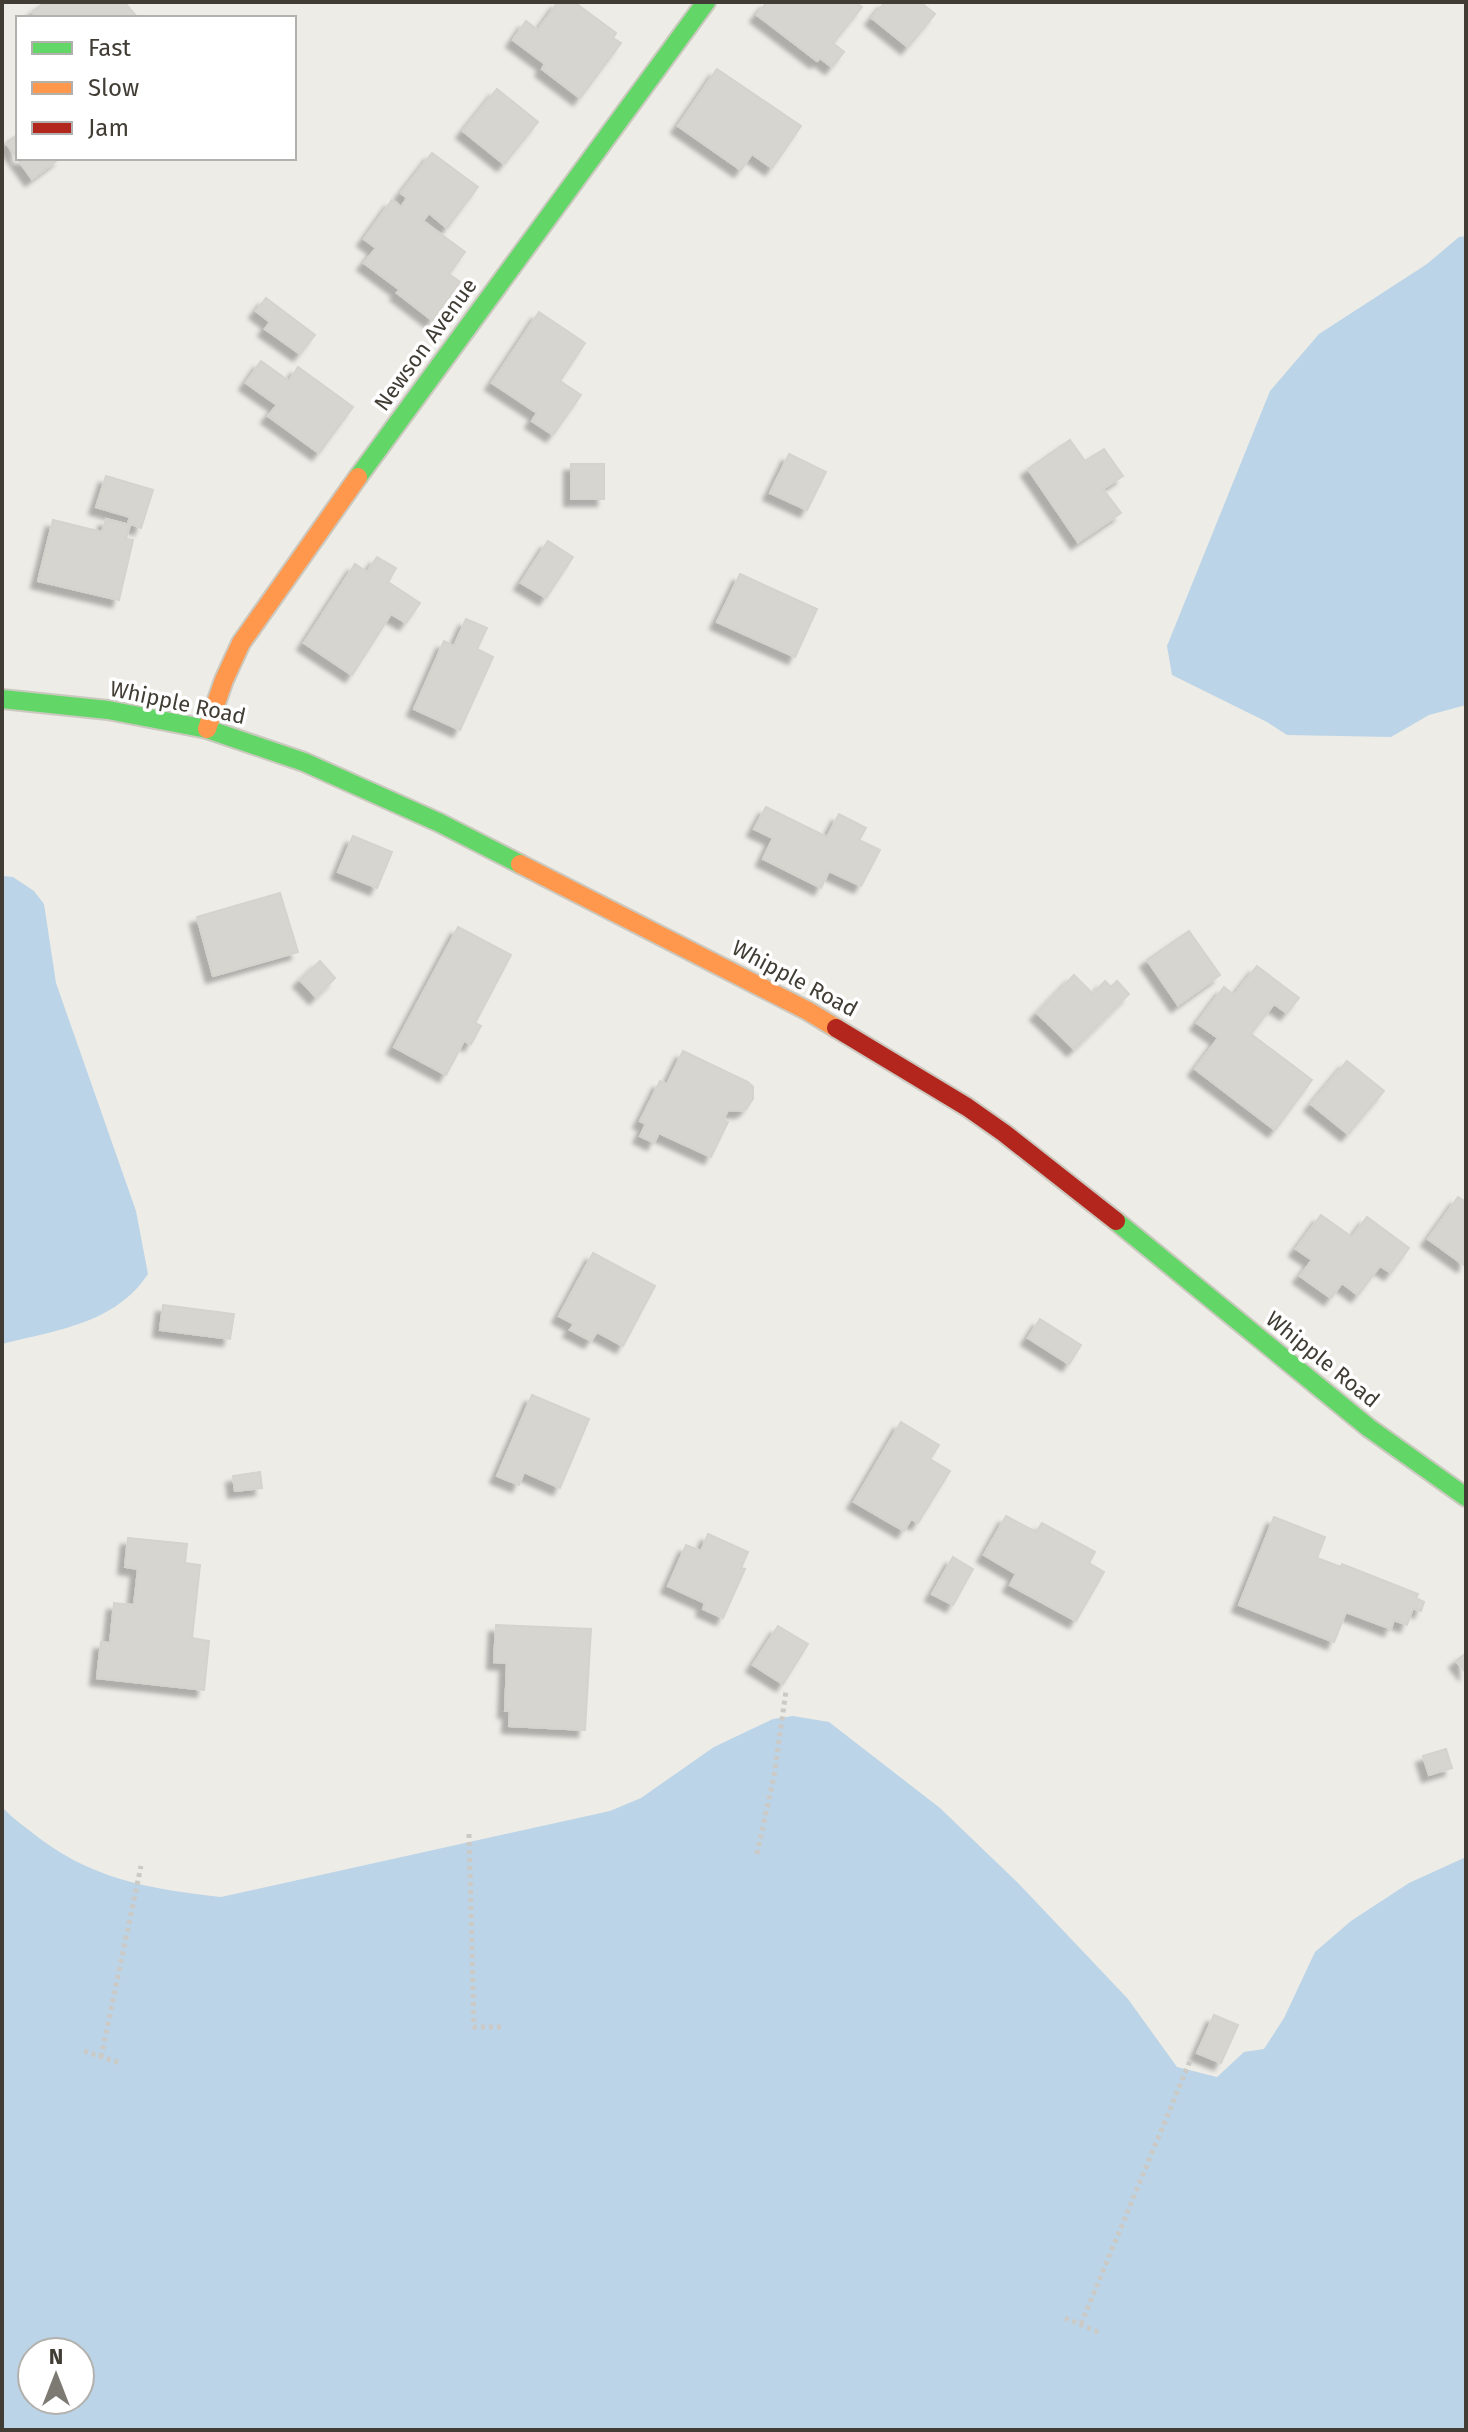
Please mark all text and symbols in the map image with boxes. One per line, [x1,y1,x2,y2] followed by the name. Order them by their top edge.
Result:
[16,16,296,160] legend
[88,34,131,62] text: Fast
[88,74,139,102] text: Slow
[88,114,129,142] text: Jam
[368,273,483,416] street label: Newson Avenue
[107,675,248,730] street label: Whipple Road
[727,934,862,1023] street label: Whipple Road
[1260,1305,1385,1413] street label: Whipple Road
[16,2336,96,2416] north arrow
[49,2343,63,2370] text: N

